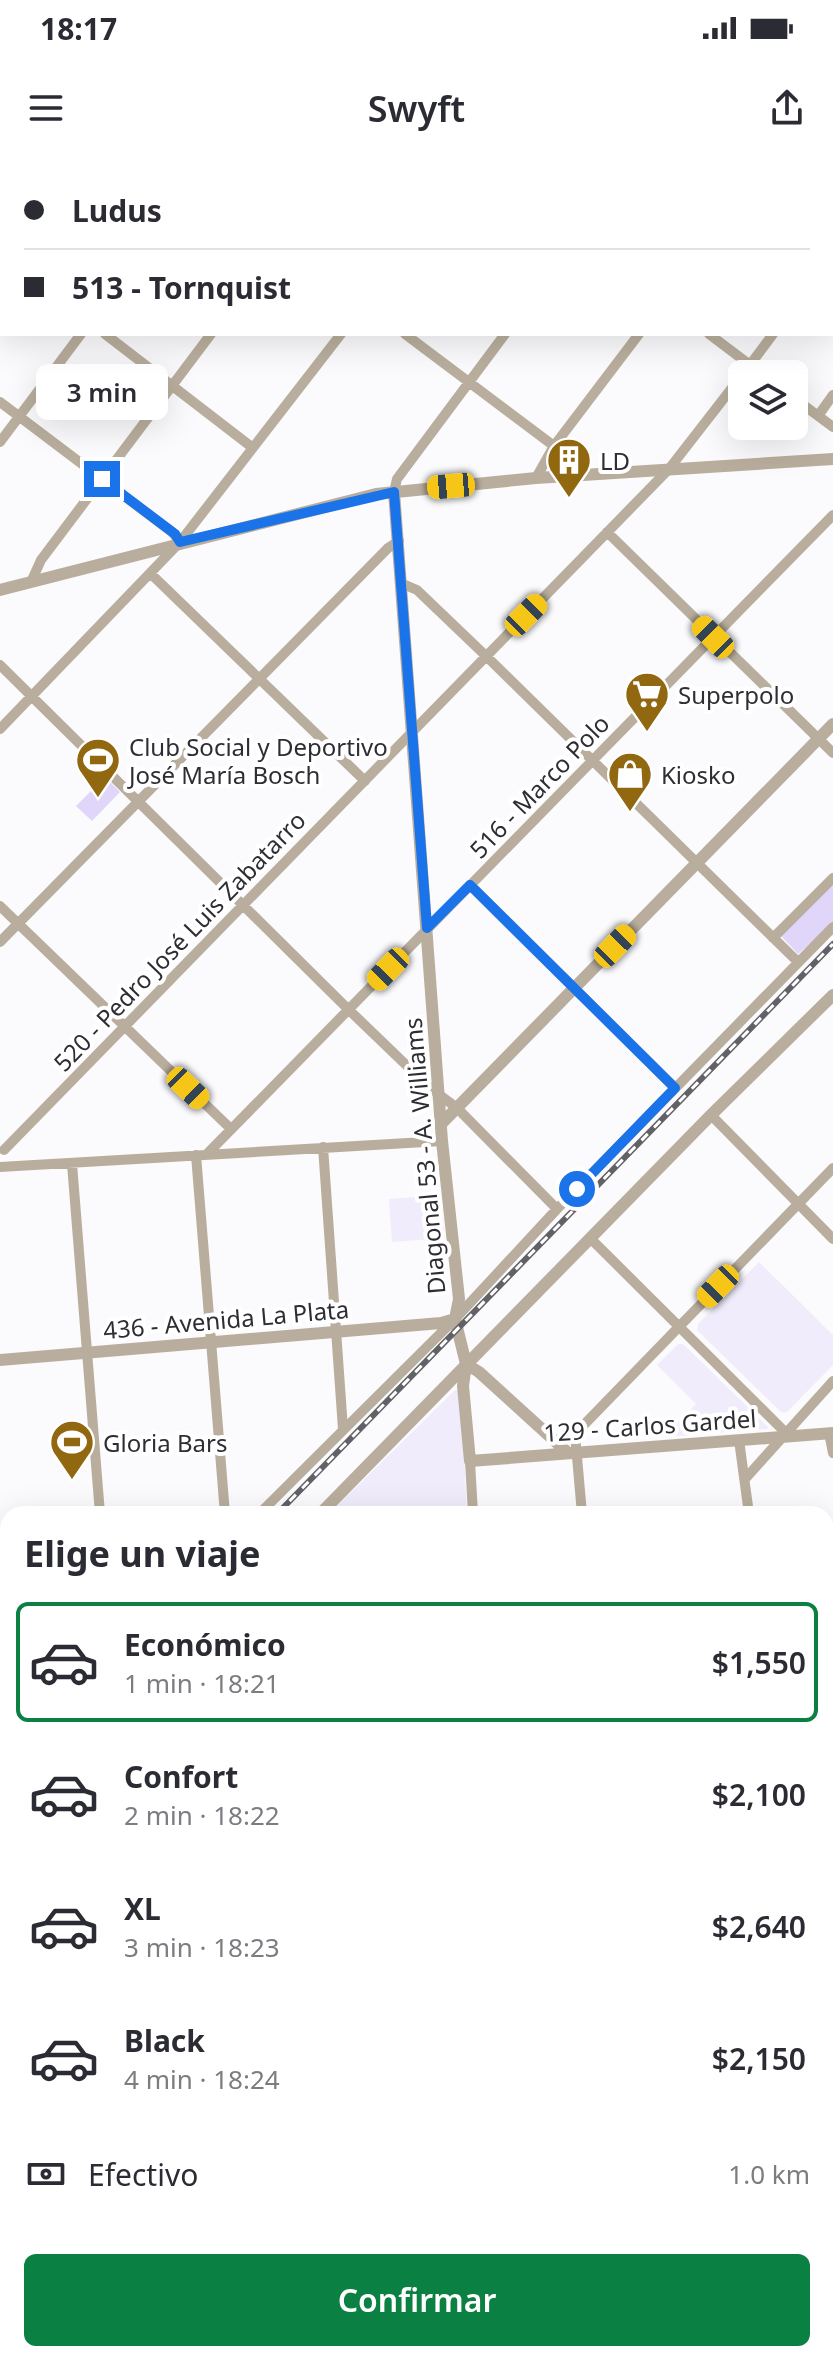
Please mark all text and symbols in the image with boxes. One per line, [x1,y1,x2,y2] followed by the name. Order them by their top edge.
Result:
[40,8,117,49] text: 18:17
[368,84,465,133] text: Swyft
[24,86,68,130] icon: menu
[765,86,809,130] icon: share
[72,190,162,231] text: Ludus
[72,267,291,308] text: 513 - Tornquist
[728,360,808,440] map controls
[728,360,808,440] button: layers
[36,363,168,419] callout: 3 min
[67,374,137,410] text: 3 min
[545,436,593,499] building icon: LD
[600,444,630,477] place label: LD
[84,461,120,497] route end
[426,472,476,500] car
[501,590,551,640] car
[688,612,738,662] car
[623,670,671,733] supermarket icon: Superpolo
[678,678,794,711] place label: Superpolo
[462,707,616,865] street label: 516 - Marco Polo
[127,730,388,791] place label: Club Social y Deportivo José María Bosch
[74,736,122,799] sports icon: Club Social y Deportivo José María Bosch
[606,750,654,813] shop icon: Kiosko
[661,758,735,791] place label: Kiosko
[46,804,312,1078] street label: 520 - Pedro José Luis Zabatarro
[590,920,640,972] car
[363,943,413,995] car
[395,1016,453,1296] street label: Diagonal 53 - A. Williams
[162,1063,214,1113] car
[559,1171,595,1207] route start
[693,1260,743,1312] car
[102,1292,350,1346] street label: 436 - Avenida La Plata
[542,1401,758,1449] street label: 129 - Carlos Gardel
[48,1418,96,1481] sports icon: Gloria Bars
[103,1426,227,1459] place label: Gloria Bars
[24,1529,261,1578] text: Elige un viaje
[124,1624,286,1665] text: Económico
[28,1626,100,1698] icon: car
[712,1642,806,1683] text: $1,550
[124,1665,280,1701] text: 1 min · 18:21
[124,1756,238,1797] text: Confort
[28,1758,100,1830] icon: car
[712,1774,806,1815] text: $2,100
[124,1797,280,1833] text: 2 min · 18:22
[124,1888,161,1929] text: XL
[28,1890,100,1962] icon: car
[712,1906,806,1947] text: $2,640
[124,1929,280,1965] text: 3 min · 18:23
[124,2020,205,2061] text: Black
[28,2022,100,2094] icon: car
[712,2038,806,2079] text: $2,150
[124,2061,280,2097] text: 4 min · 18:24
[24,2152,68,2196] icon: cash
[88,2154,198,2195] text: Efectivo
[728,2156,810,2192] text: 1.0 km
[24,2254,810,2346] button: Confirmar

